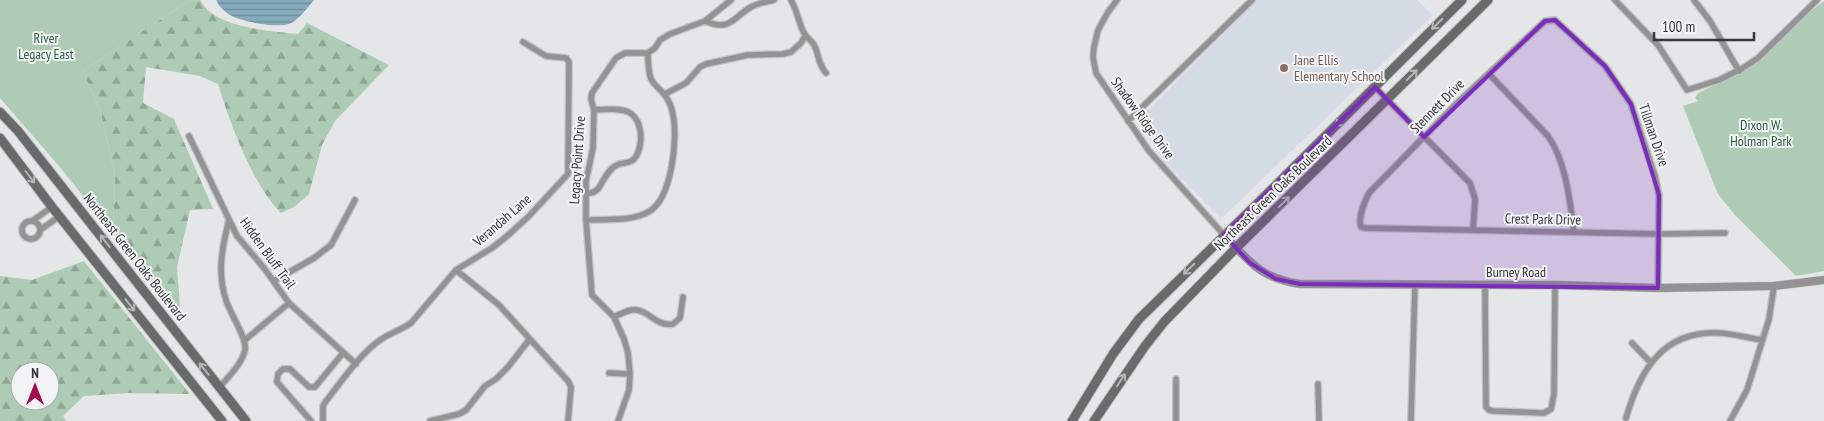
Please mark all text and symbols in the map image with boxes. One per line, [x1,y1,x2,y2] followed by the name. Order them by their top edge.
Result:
[1654,10,1754,42] scale bar
[1662,17,1695,36] text: 100 m
[1431,18,1444,30] one-way arrow
[18,29,74,63] park label: River Legacy East
[1293,51,1384,85] place label: Jane Ellis Elementary School
[1278,62,1290,74] marker: Jane Ellis Elementary School
[1406,69,1418,81] one-way arrow
[1107,74,1179,163] street label: Shadow Ridge Drive
[1406,75,1468,137] street label: Stennett Drive
[1635,101,1673,169] street label: Tillman Drive
[565,115,589,205] street label: Legacy Point Drive
[1334,115,1347,127] one-way arrow
[1730,116,1792,150] park label: Dixon W. Holman Park
[1210,132,1336,254] street label: Northeast Green Oaks Boulevard
[24,170,35,183] one-way arrow
[80,190,190,324] street label: Northeast Green Oaks Boulevard
[469,190,535,251] street label: Verandah Lane
[1278,196,1291,208] one-way arrow
[1505,209,1582,229] street label: Crest Park Drive
[236,214,300,293] street label: Hidden Bluff Trail
[99,235,110,248] one-way arrow
[1183,263,1196,275] one-way arrow
[1486,263,1546,281] street label: Burney Road
[124,298,135,311] one-way arrow
[10,361,60,411] north arrow
[199,363,210,376] one-way arrow
[31,364,39,382] text: N
[1116,374,1126,388] one-way arrow

